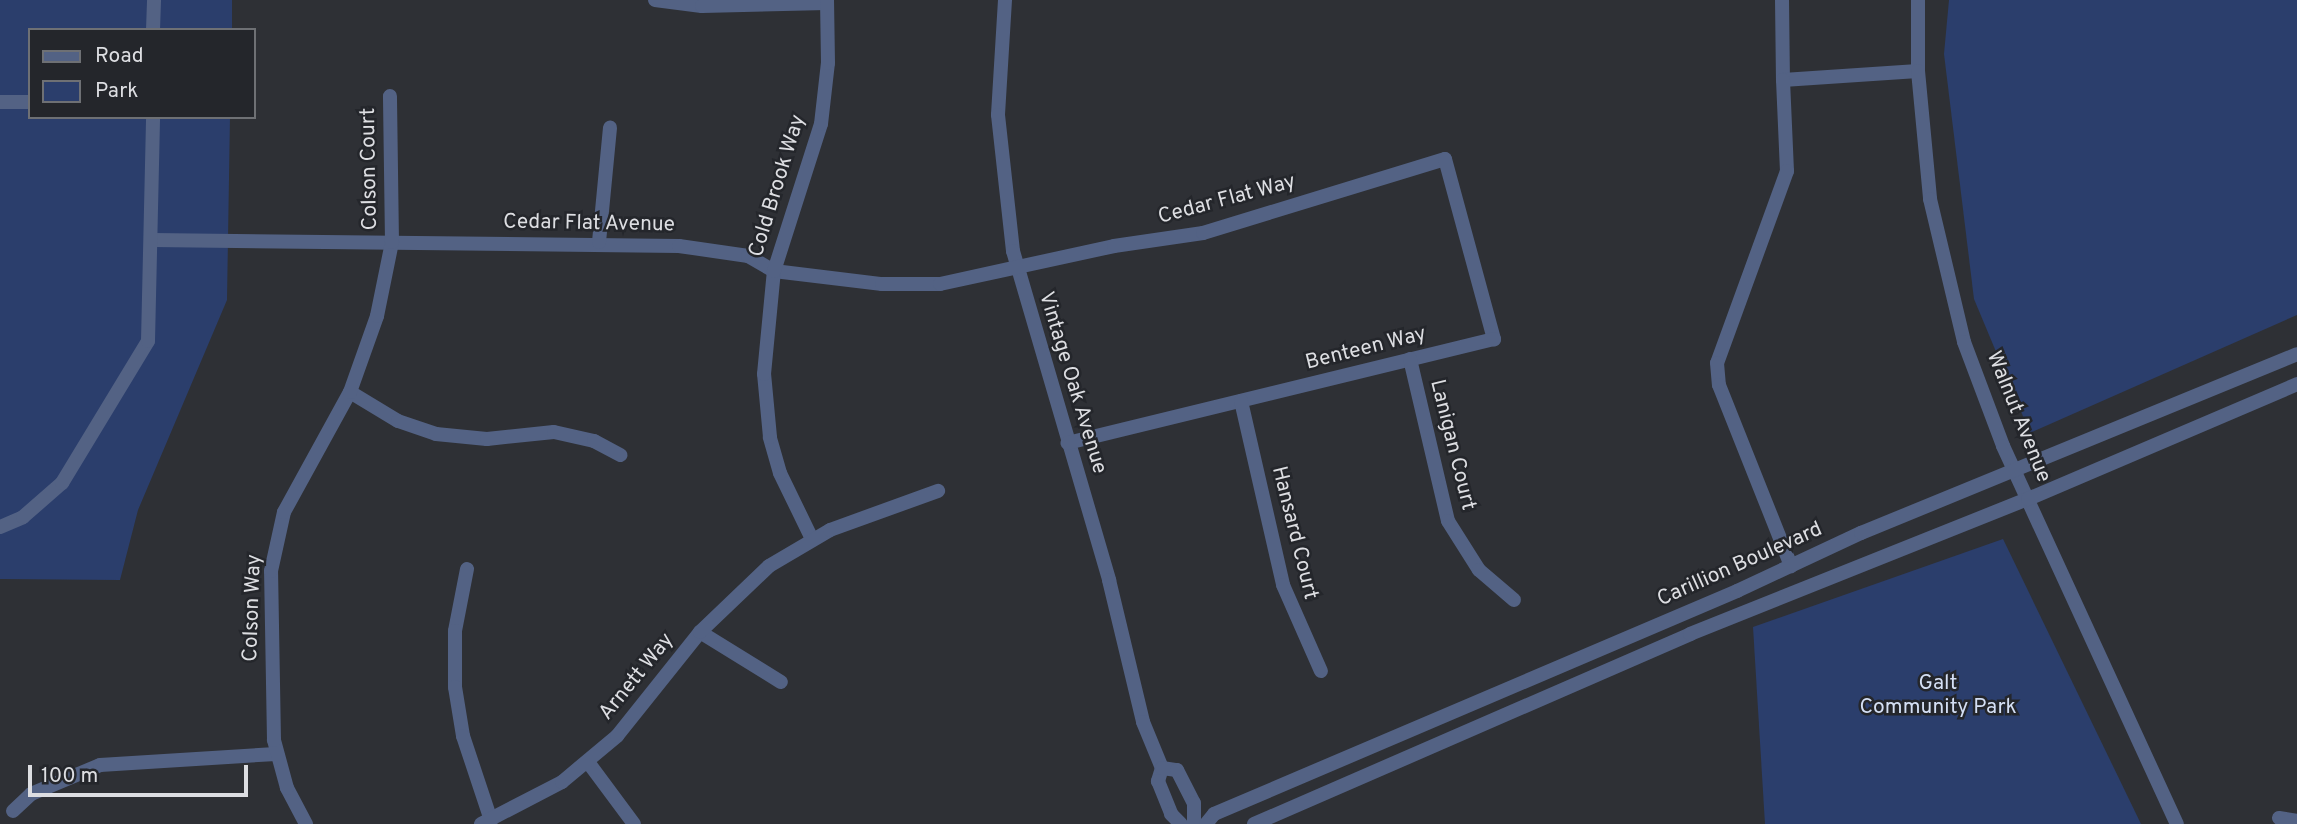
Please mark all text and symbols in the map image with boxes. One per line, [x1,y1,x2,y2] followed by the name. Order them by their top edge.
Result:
[28,28,256,119] legend
[95,43,144,70] text: Road
[95,78,138,105] text: Park
[356,107,384,231] street label: Colson Court
[744,111,812,261] street label: Cold Brook Way
[1155,169,1299,231] street label: Cedar Flat Way
[502,210,676,238] street label: Cedar Flat Avenue
[1032,289,1112,477] street label: Vintage Oak Avenue
[1303,322,1429,376] street label: Benteen Way
[1980,347,2056,487] street label: Walnut Avenue
[1424,377,1480,513] street label: Lanigan Court
[1265,464,1323,602] street label: Hansard Court
[1654,517,1826,613] street label: Carillion Boulevard
[239,554,267,662] street label: Colson Way
[594,628,680,726] street label: Arnett Way
[1859,671,2017,721] park label: Galt Community Park
[32,750,252,794] scale bar
[41,763,98,790] text: 100 m

